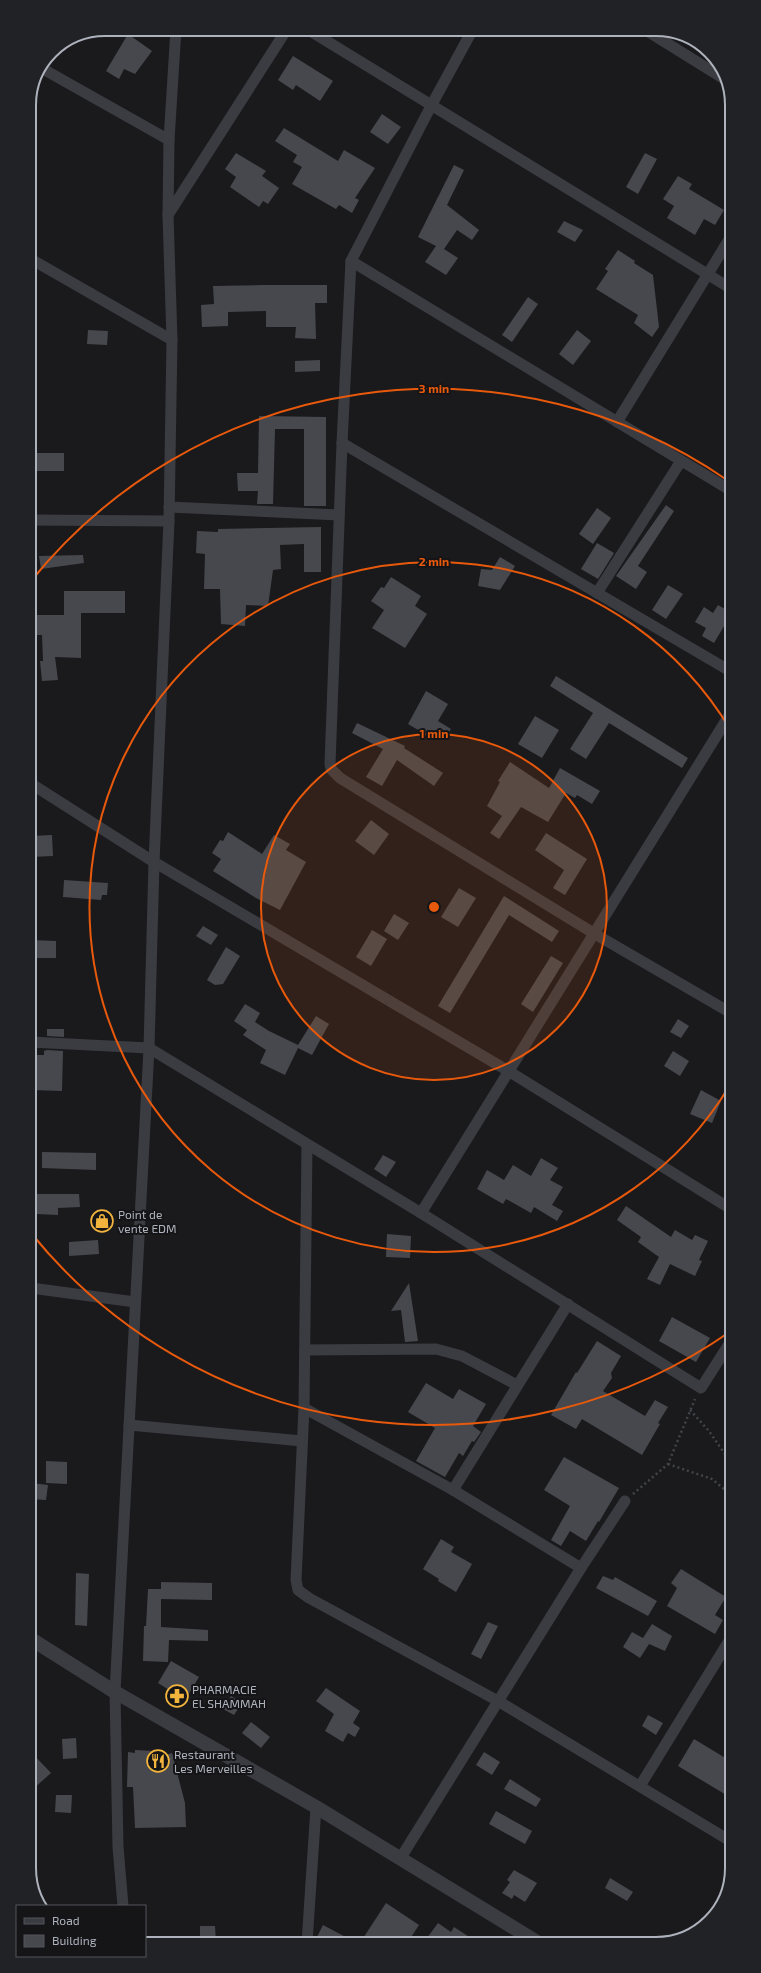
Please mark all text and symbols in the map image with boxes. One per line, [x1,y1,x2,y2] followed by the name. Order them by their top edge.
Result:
[419,381,449,395] text: 3 min
[419,554,449,568] text: 2 min
[420,726,448,740] text: 1 min
[427,900,441,914] centre of rings
[118,1207,177,1235] place label: Point de vente EDM
[89,1208,115,1234] shop icon: Point de vente EDM
[192,1682,266,1710] place label: PHARMACIE EL SHAMMAH
[164,1683,190,1709] pharmacy icon: PHARMACIE EL SHAMMAH
[174,1747,253,1775] place label: Restaurant Les Merveilles
[145,1748,171,1774] restaurant icon: Restaurant Les Merveilles
[16,1905,146,1957] legend
[52,1913,80,1927] text: Road
[52,1933,97,1947] text: Building

